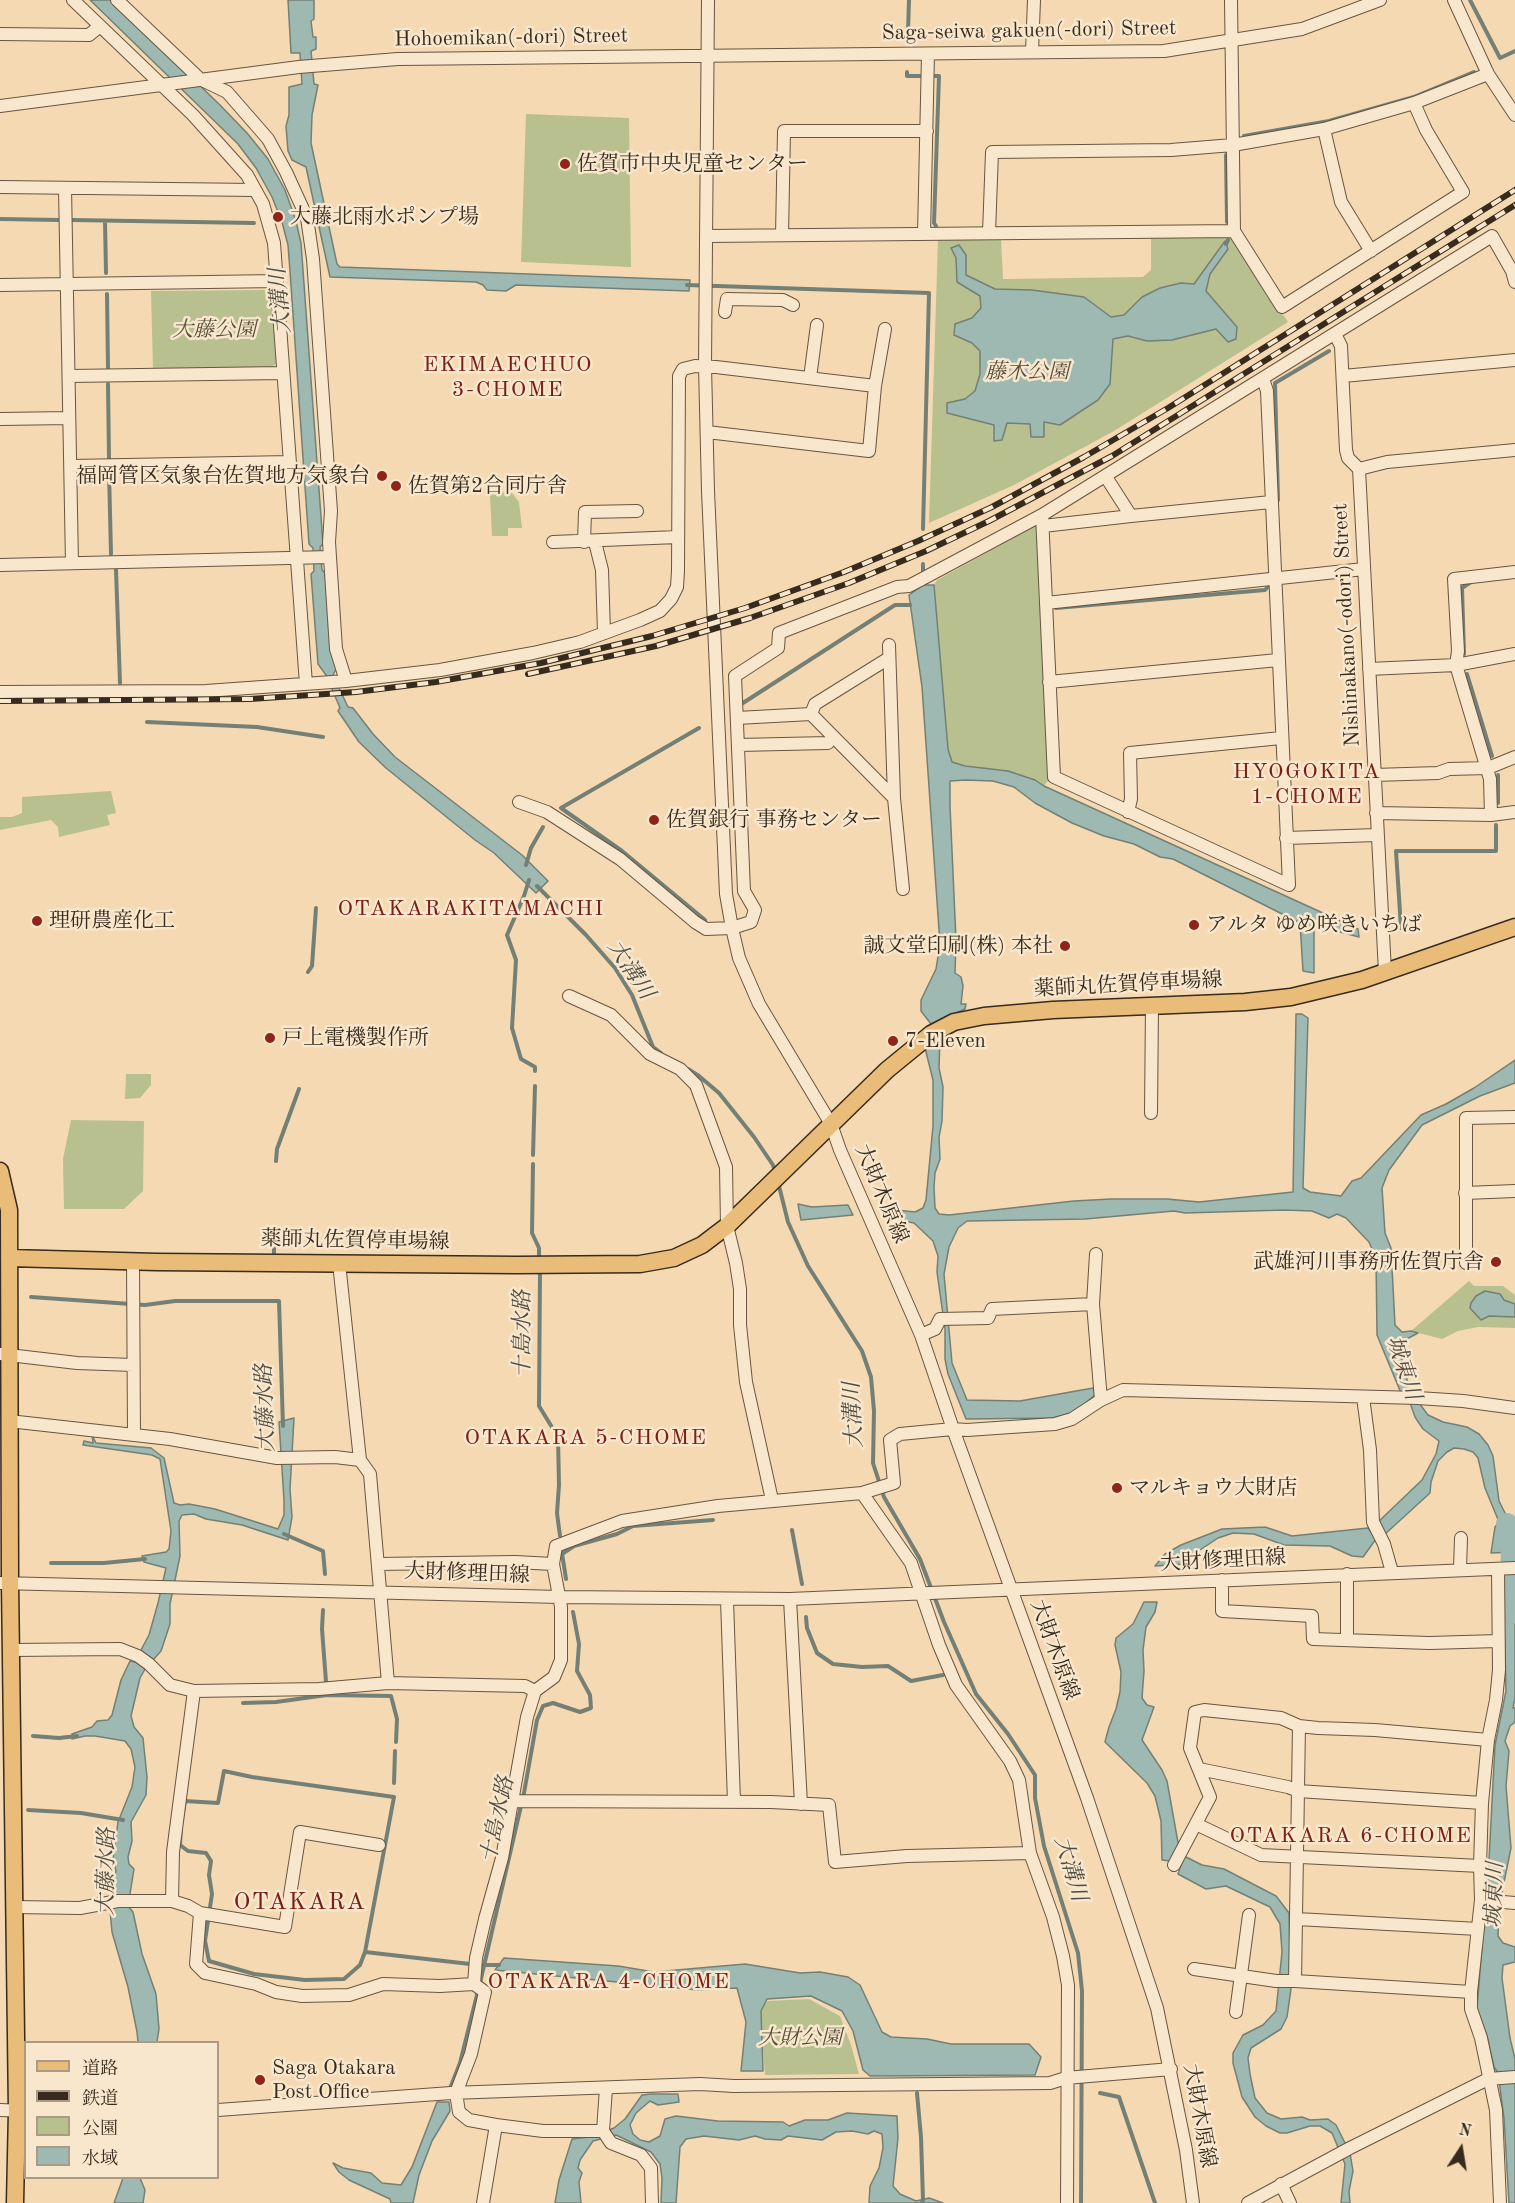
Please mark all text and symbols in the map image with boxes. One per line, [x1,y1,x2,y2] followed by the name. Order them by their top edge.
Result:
[882,16,1176,46] street label: Saga-seiwa gakuen(-dori) Street
[394,23,628,53] street label: Hohoemikan(-dori) Street
[577,151,808,177] place label: 佐賀市中央児童センター
[558,157,572,171] marker: 佐賀市中央児童センター
[290,204,479,230] place label: 大藤北雨水ポンプ場
[271,210,285,224] marker: 大藤北雨水ポンプ場
[265,267,297,335] water label: 大溝川
[172,317,256,343] park label: 大藤公園
[423,352,593,404] district label: EKIMAECHUO 3-CHOME
[985,359,1069,385] park label: 藤木公園
[76,463,370,489] place label: 福岡管区気象台佐賀地方気象台
[375,469,389,483] marker: 福岡管区気象台佐賀地方気象台
[408,473,567,499] place label: 佐賀第2合同庁舎
[389,479,403,493] marker: 佐賀第2合同庁舎
[1328,503,1366,747] street label: Nishinakano(-odori) Street
[1233,759,1381,810] district label: HYOGOKITA 1-CHOME
[666,807,882,833] place label: 佐賀銀行 事務センター
[647,813,661,827] marker: 佐賀銀行 事務センター
[337,896,605,922] district label: OTAKARAKITAMACHI
[49,908,175,934] place label: 理研農産化工
[1206,912,1422,938] place label: アルタ ゆめ咲きいちば
[30,914,44,928] marker: 理研農産化工
[1187,918,1201,932] marker: アルタ ゆめ咲きいちば
[864,933,1053,959] place label: 誠文堂印刷(株) 本社
[601,935,659,1005] water label: 大溝川
[1058,939,1072,953] marker: 誠文堂印刷(株) 本社
[1033,967,1223,1003] street label: 薬師丸佐賀停車場線
[282,1025,429,1051] place label: 戸上電機製作所
[905,1028,986,1054] place label: 7-Eleven
[263,1031,277,1045] marker: 戸上電機製作所
[886,1034,900,1048] marker: 7-Eleven
[849,1141,913,1247] street label: 大財木原線
[260,1227,450,1255] street label: 薬師丸佐賀停車場線
[1253,1249,1484,1275] place label: 武雄河川事務所佐賀庁舎
[1489,1255,1503,1269] marker: 武雄河川事務所佐賀庁舎
[510,1290,536,1378] water label: 十島水路
[1380,1333,1426,1403] water label: 城東川
[251,1364,281,1452] water label: 大藤水路
[839,1381,869,1449] water label: 大溝川
[465,1425,707,1451] district label: OTAKARA 5-CHOME
[1129,1475,1297,1501] place label: マルキョウ大財店
[1110,1481,1124,1495] marker: マルキョウ大財店
[1159,1545,1287,1577] street label: 大財修理田線
[404,1559,530,1589] street label: 大財修理田線
[1024,1596,1084,1704] street label: 大財木原線
[476,1774,520,1866] water label: 十島水路
[1230,1823,1472,1849] district label: OTAKARA 6-CHOME
[93,1828,121,1916] water label: 大藤水路
[1048,1834,1092,1904] water label: 大溝川
[1481,1862,1509,1928] water label: 城東川
[234,1889,366,1917] district label: OTAKARA
[488,1969,730,1995] district label: OTAKARA 4-CHOME
[758,2025,842,2051] park label: 大財公園
[24,2041,219,2179] legend
[272,2055,396,2105] place label: Saga Otakara Post Office
[82,2060,118,2078] text: 道路
[1177,2062,1221,2170] street label: 大財木原線
[253,2073,267,2087] marker: Saga Otakara Post Office
[82,2090,118,2108] text: 鉄道
[1431,2119,1491,2179] north arrow
[82,2120,118,2138] text: 公園
[1457,2122,1472,2140] text: N
[82,2150,118,2168] text: 水域

